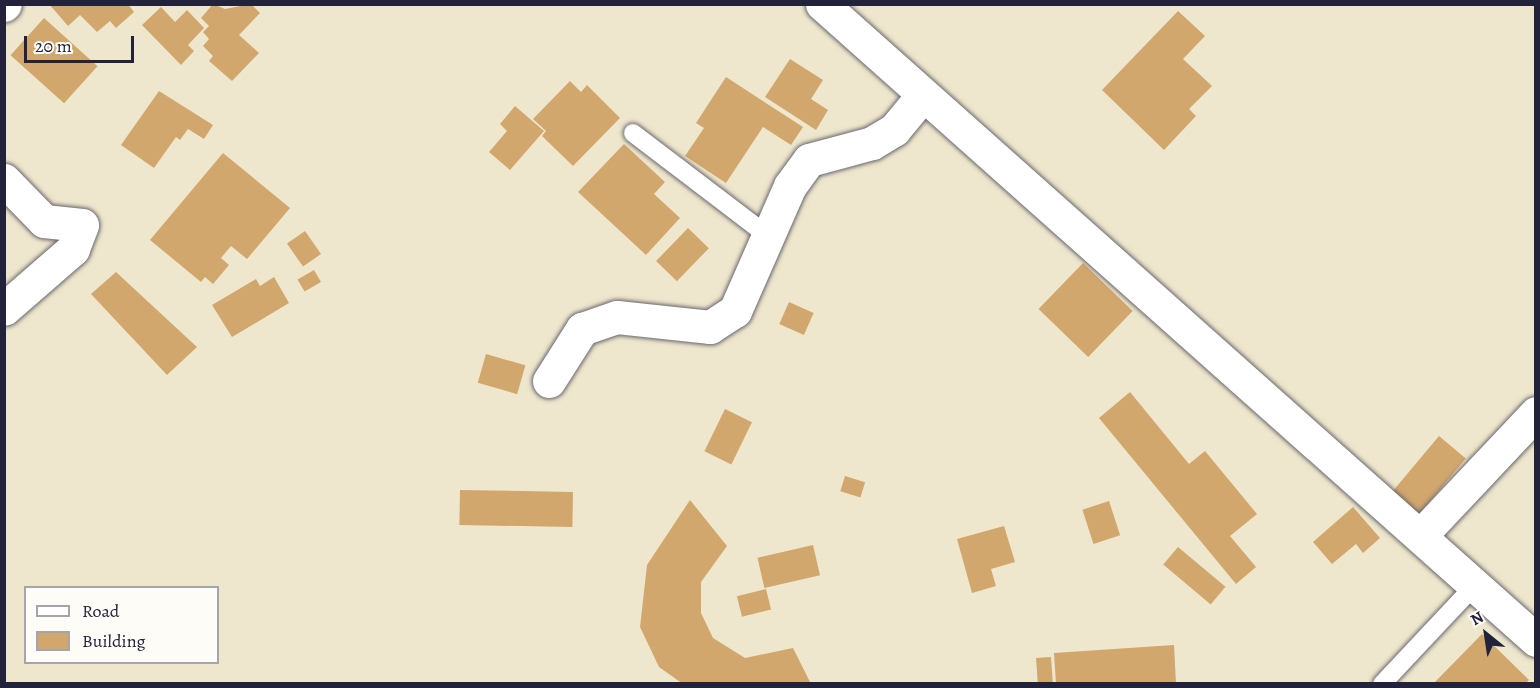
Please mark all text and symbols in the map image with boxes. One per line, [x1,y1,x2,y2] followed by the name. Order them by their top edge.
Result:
[27,24,136,62] scale bar
[35,34,72,58] text: 20 m
[24,586,219,664] legend
[82,599,119,623] text: Road
[1456,604,1516,664] north arrow
[1466,606,1488,631] text: N
[82,629,146,653] text: Building

